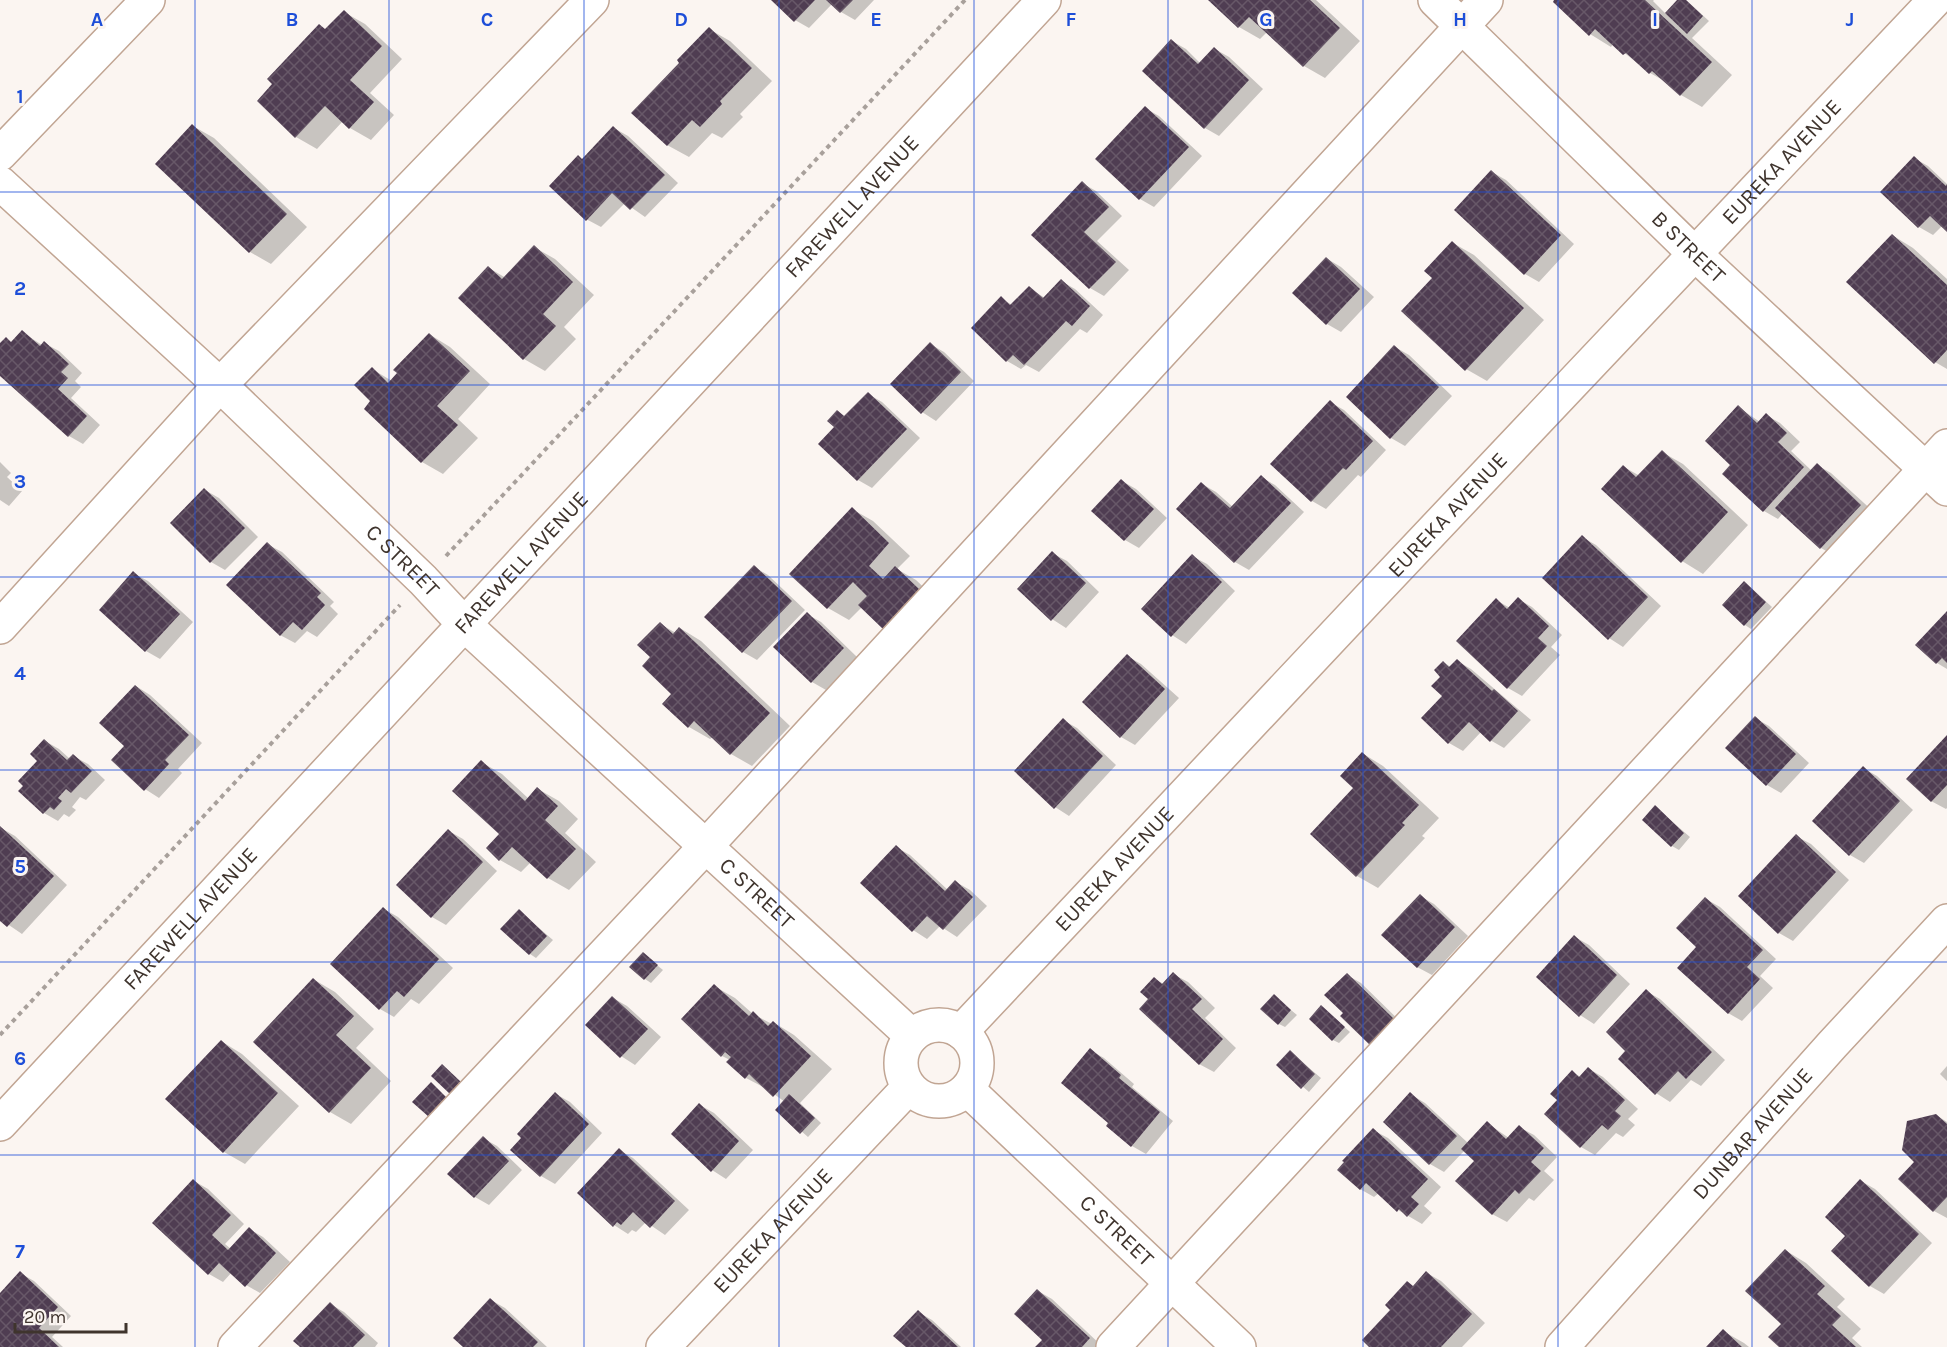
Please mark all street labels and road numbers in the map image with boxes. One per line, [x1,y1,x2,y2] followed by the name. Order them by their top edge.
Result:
[1716,94,1847,230] street label: EUREKA AVENUE
[779,130,925,283] street label: FAREWELL AVENUE
[1646,206,1731,289] street label: B STREET
[1382,447,1513,583] street label: EUREKA AVENUE
[449,486,594,639] street label: FAREWELL AVENUE
[360,519,445,602] street label: C STREET
[1049,801,1180,937] street label: EUREKA AVENUE
[118,842,263,996] street label: FAREWELL AVENUE
[714,852,800,934] street label: C STREET
[1687,1063,1818,1205] street label: DUNBAR AVENUE
[708,1163,838,1299] street label: EUREKA AVENUE
[1074,1190,1159,1272] street label: C STREET

